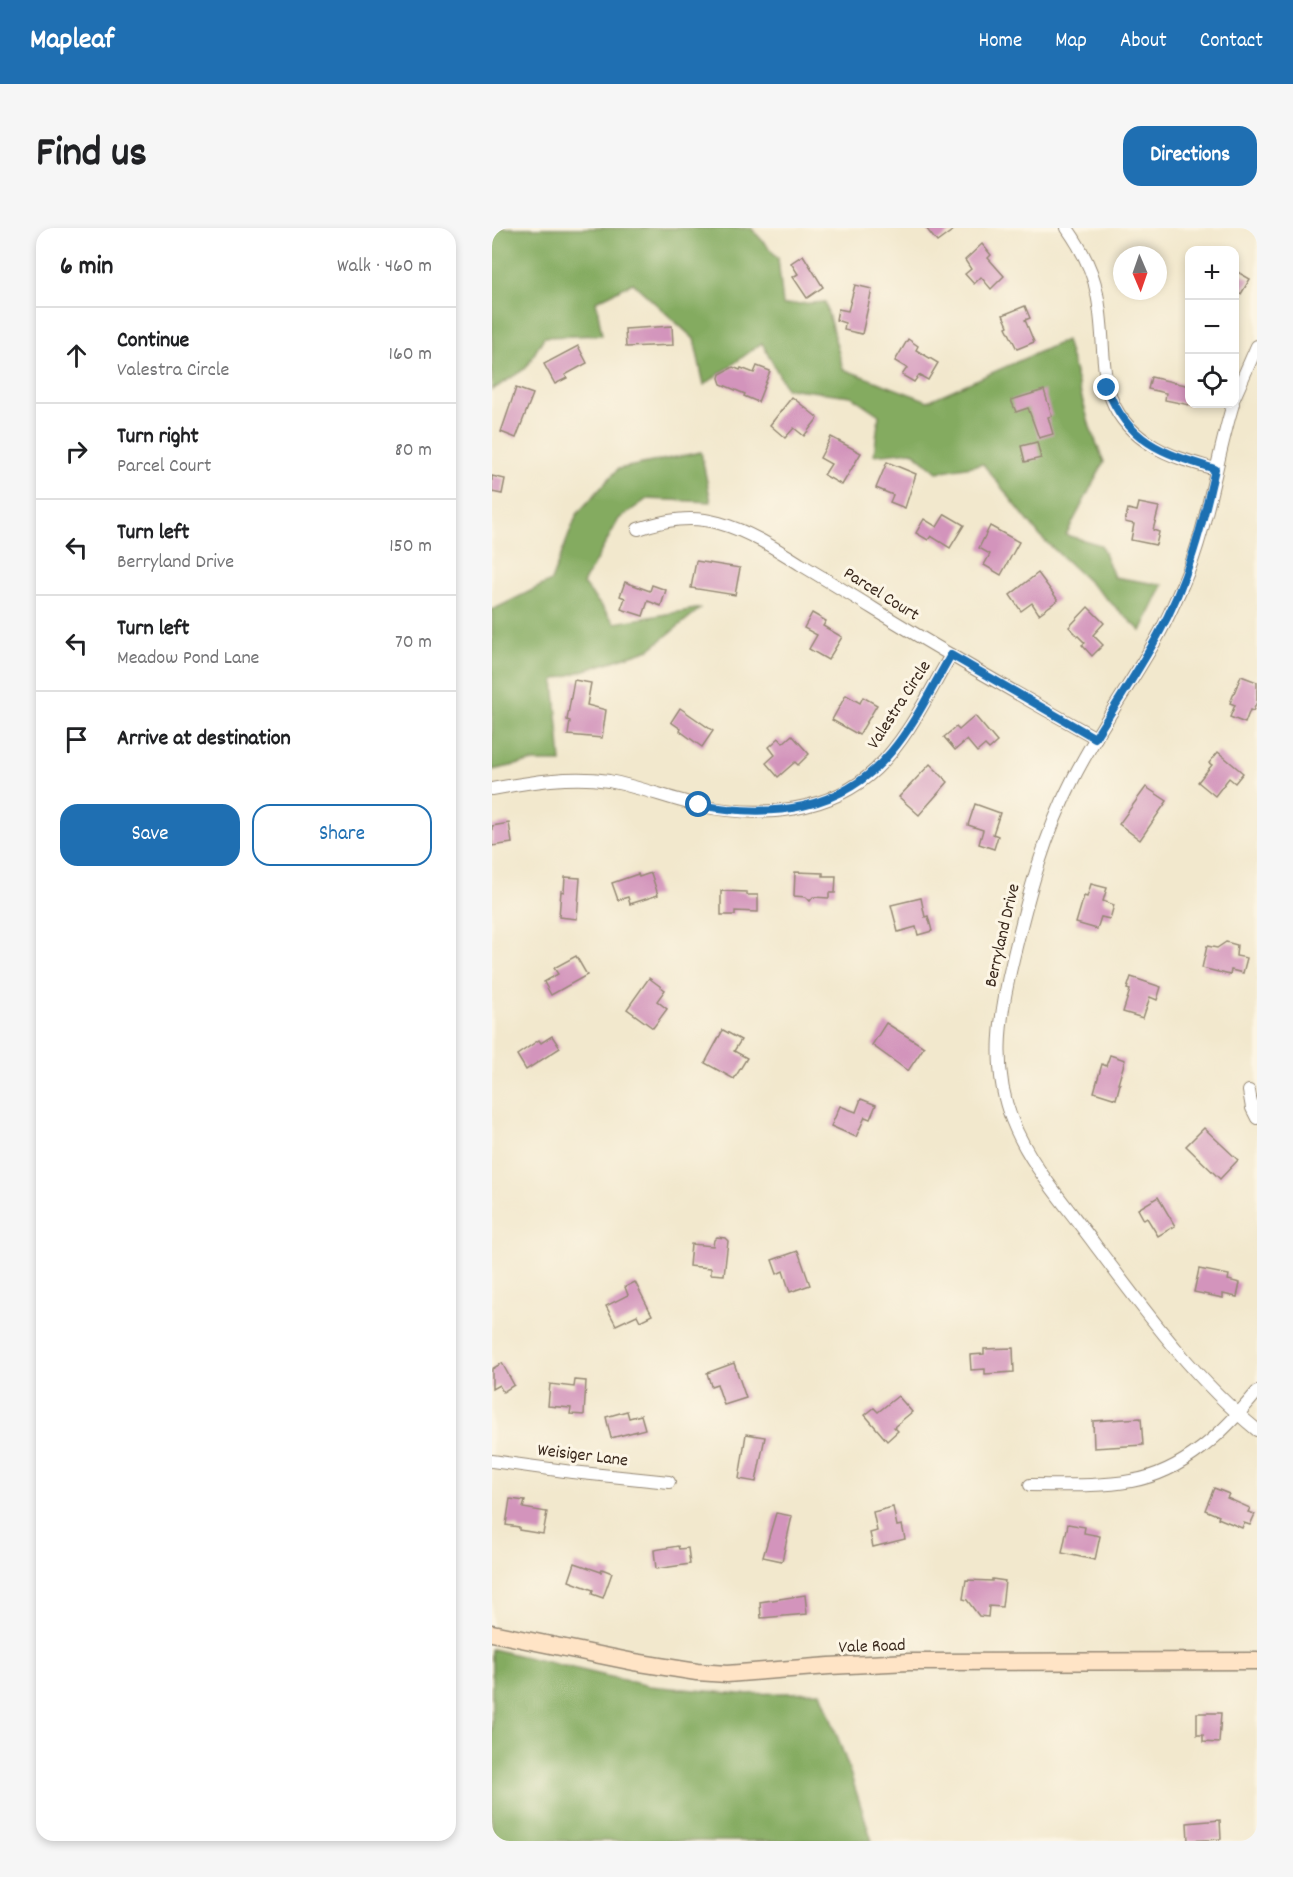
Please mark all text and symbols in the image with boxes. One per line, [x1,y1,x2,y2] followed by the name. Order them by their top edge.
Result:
[30,22,114,62] text: Mapleaf
[978,27,1022,57] text: Home
[1055,27,1087,57] text: Map
[1120,27,1167,57] text: About
[1200,27,1263,57] text: Contact
[36,126,147,186] text: Find us
[1123,126,1257,186] button: Directions
[1113,246,1167,300] north arrow
[1185,246,1239,408] map controls
[1185,246,1239,300] button: +
[60,249,113,286] text: 6 min
[337,253,432,281] text: Walk · 460 m
[1185,300,1239,354] button: −
[117,326,189,357] text: Continue
[60,339,93,372] icon: ahead
[389,341,432,369] text: 160 m
[1185,354,1239,408] button: locate
[117,357,229,385] text: Valestra Circle
[1093,374,1119,400] route end
[117,422,199,453] text: Turn right
[60,435,93,468] icon: right
[395,437,432,465] text: 80 m
[117,453,211,481] text: Parcel Court
[117,518,189,549] text: Turn left
[60,531,93,564] icon: left
[389,533,432,561] text: 150 m
[117,549,234,577] text: Berryland Drive
[838,562,924,628] street label: Parcel Court
[117,614,189,645] text: Turn left
[60,627,93,660] icon: left
[395,629,432,657] text: 70 m
[117,645,259,673] text: Meadow Pond Lane
[862,656,938,755] street label: Valestra Circle
[60,723,93,756] icon: arrive
[117,724,291,755] text: Arrive at destination
[685,791,711,817] route start
[60,804,240,866] button: Save
[252,804,432,866] button: Share
[979,881,1027,990] street label: Berryland Drive
[536,1439,629,1474] street label: Weisiger Lane
[838,1634,906,1661] street label: Vale Road

